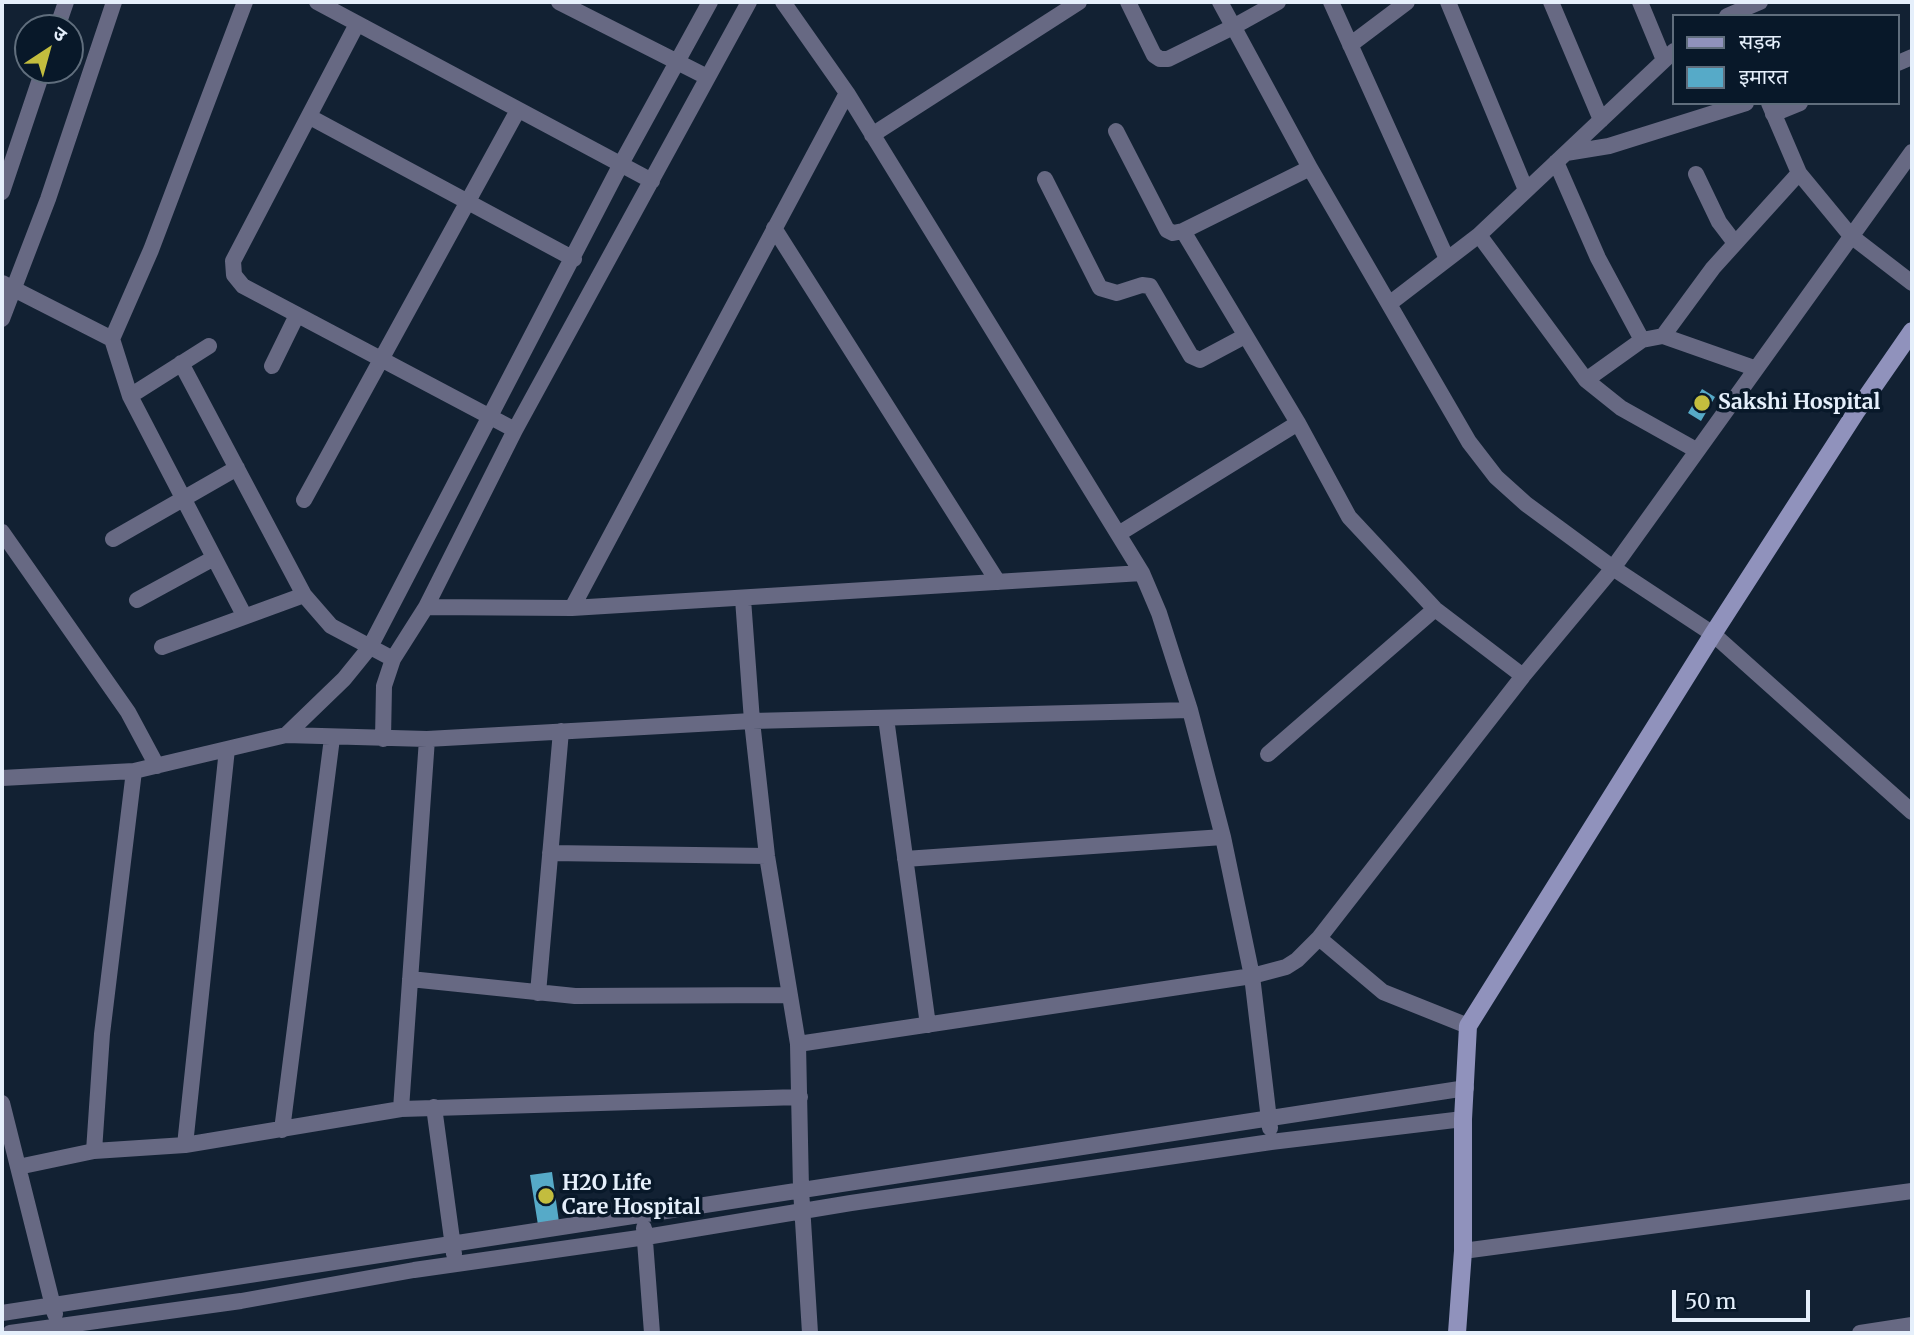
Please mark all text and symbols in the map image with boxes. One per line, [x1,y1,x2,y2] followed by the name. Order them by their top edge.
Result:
[14,14,84,84] north arrow
[1672,14,1900,105] legend
[49,21,72,47] text: उ
[1739,28,1781,55] text: सड़क
[1739,63,1788,90] text: इमारत
[1718,390,1880,416] place label: Sakshi Hospital
[1692,393,1712,413] marker: Sakshi Hospital
[562,1171,701,1221] place label: H2O Life Care Hospital
[536,1186,556,1206] marker: H2O Life Care Hospital
[1676,1276,1814,1320] scale bar
[1685,1288,1736,1315] text: 50 m

